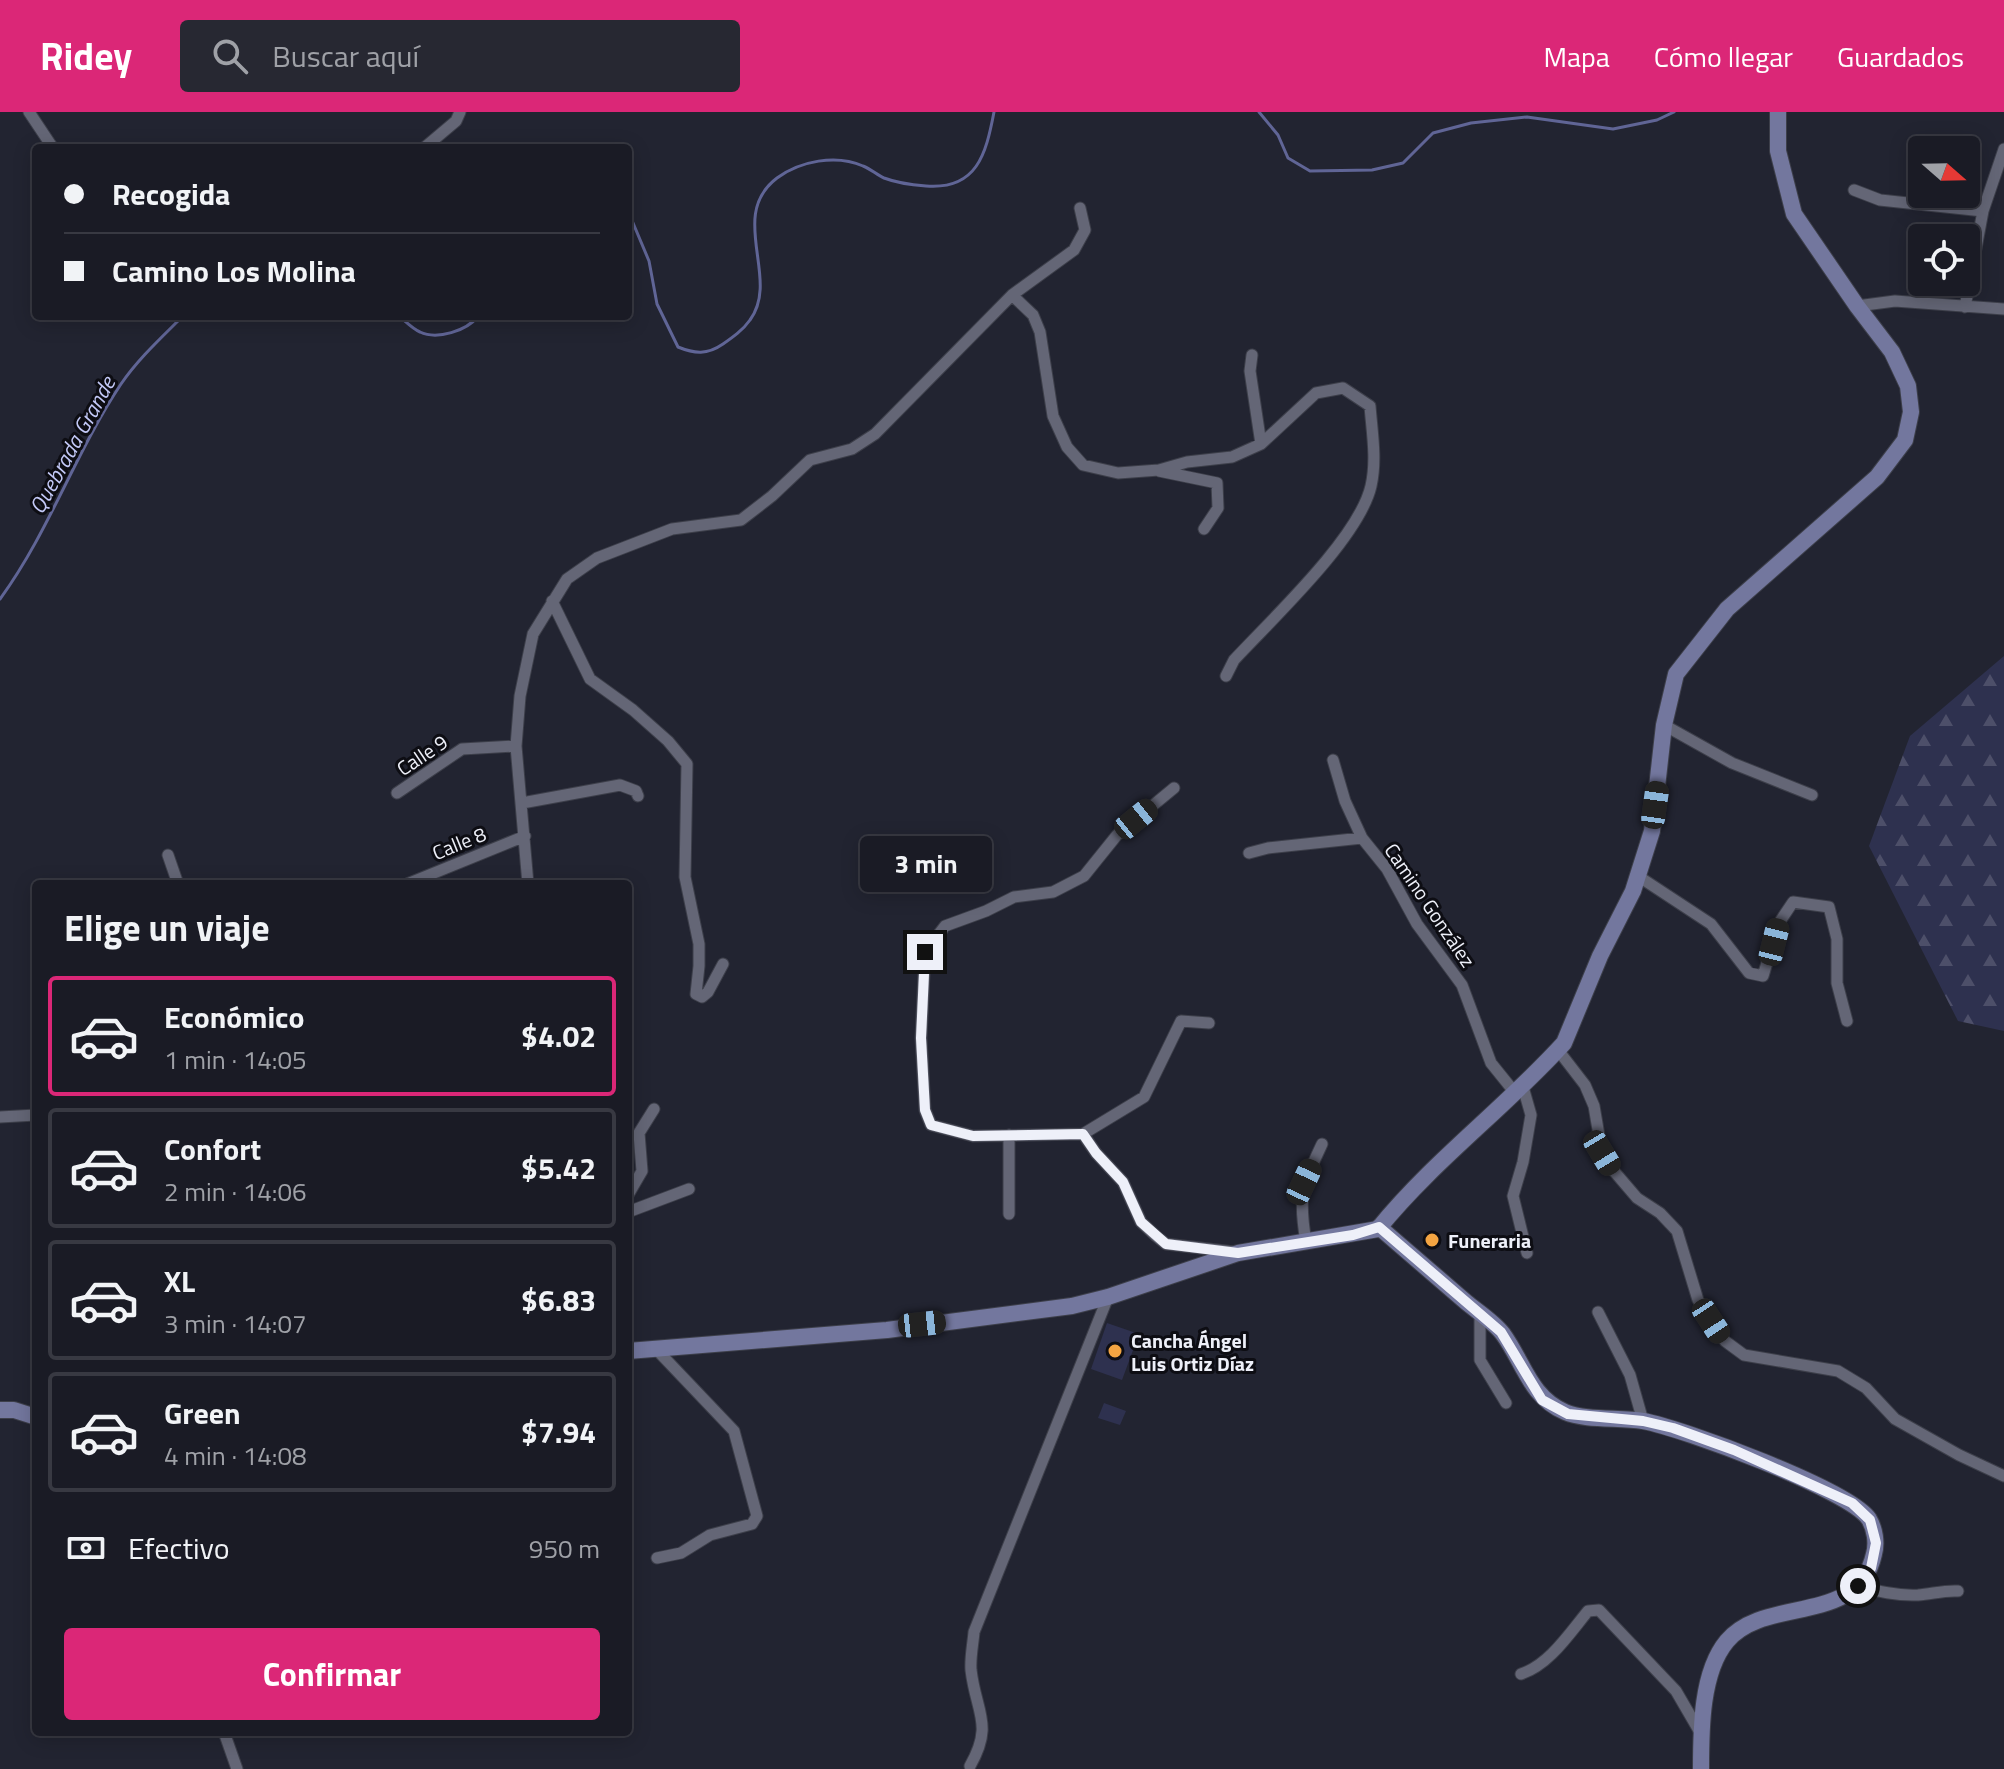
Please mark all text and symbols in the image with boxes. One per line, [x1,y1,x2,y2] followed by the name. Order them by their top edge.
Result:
[180,20,740,92] search box
[40,27,132,85] text: Ridey
[272,33,419,79] text: Buscar aquí
[208,34,252,78] icon: search
[1543,35,1610,78] text: Mapa
[1654,35,1793,78] text: Cómo llegar
[1837,35,1964,78] text: Guardados
[1908,136,1980,208] north arrow
[1908,136,1980,296] map controls
[112,171,230,217] text: Recogida
[1908,224,1980,296] button: locate
[112,248,356,294] text: Camino Los Molina
[20,368,125,520] water label: Quebrada Grande
[390,727,454,783] street label: Calle 9
[1640,780,1670,830] car
[1110,795,1162,843] car
[427,818,491,868] street label: Calle 8
[859,836,991,892] callout: 3 min
[1377,837,1483,973] street label: Camino González
[894,844,958,883] text: 3 min
[64,900,270,955] text: Elige un viaje
[1757,916,1791,968] car
[907,934,943,970] route end
[164,994,304,1040] text: Económico
[68,1000,140,1072] icon: car
[521,1013,596,1059] text: $4.02
[164,1040,307,1079] text: 1 min · 14:05
[164,1126,261,1172] text: Confort
[1579,1126,1625,1180] car
[68,1132,140,1204] icon: car
[521,1145,596,1191] text: $5.42
[1283,1155,1325,1209] car
[164,1172,307,1211] text: 2 min · 14:06
[1448,1225,1531,1256] place label: Funeraria
[1423,1231,1441,1249] marker: Funeraria
[164,1258,195,1304] text: XL
[68,1264,140,1336] icon: car
[521,1277,596,1323] text: $6.83
[1688,1294,1734,1348] car
[164,1304,307,1343] text: 3 min · 14:07
[897,1310,947,1338] car
[1131,1325,1254,1379] place label: Cancha Ángel Luis Ortiz Díaz
[1106,1342,1124,1360] marker: Cancha Ángel Luis Ortiz Díaz
[164,1390,241,1436] text: Green
[68,1396,140,1468] icon: car
[521,1409,596,1455] text: $7.94
[164,1436,307,1475] text: 4 min · 14:08
[128,1525,230,1571] text: Efectivo
[64,1526,108,1570] icon: cash
[529,1529,600,1568] text: 950 m
[1840,1568,1876,1604] route start
[64,1628,600,1720] button: Confirmar

